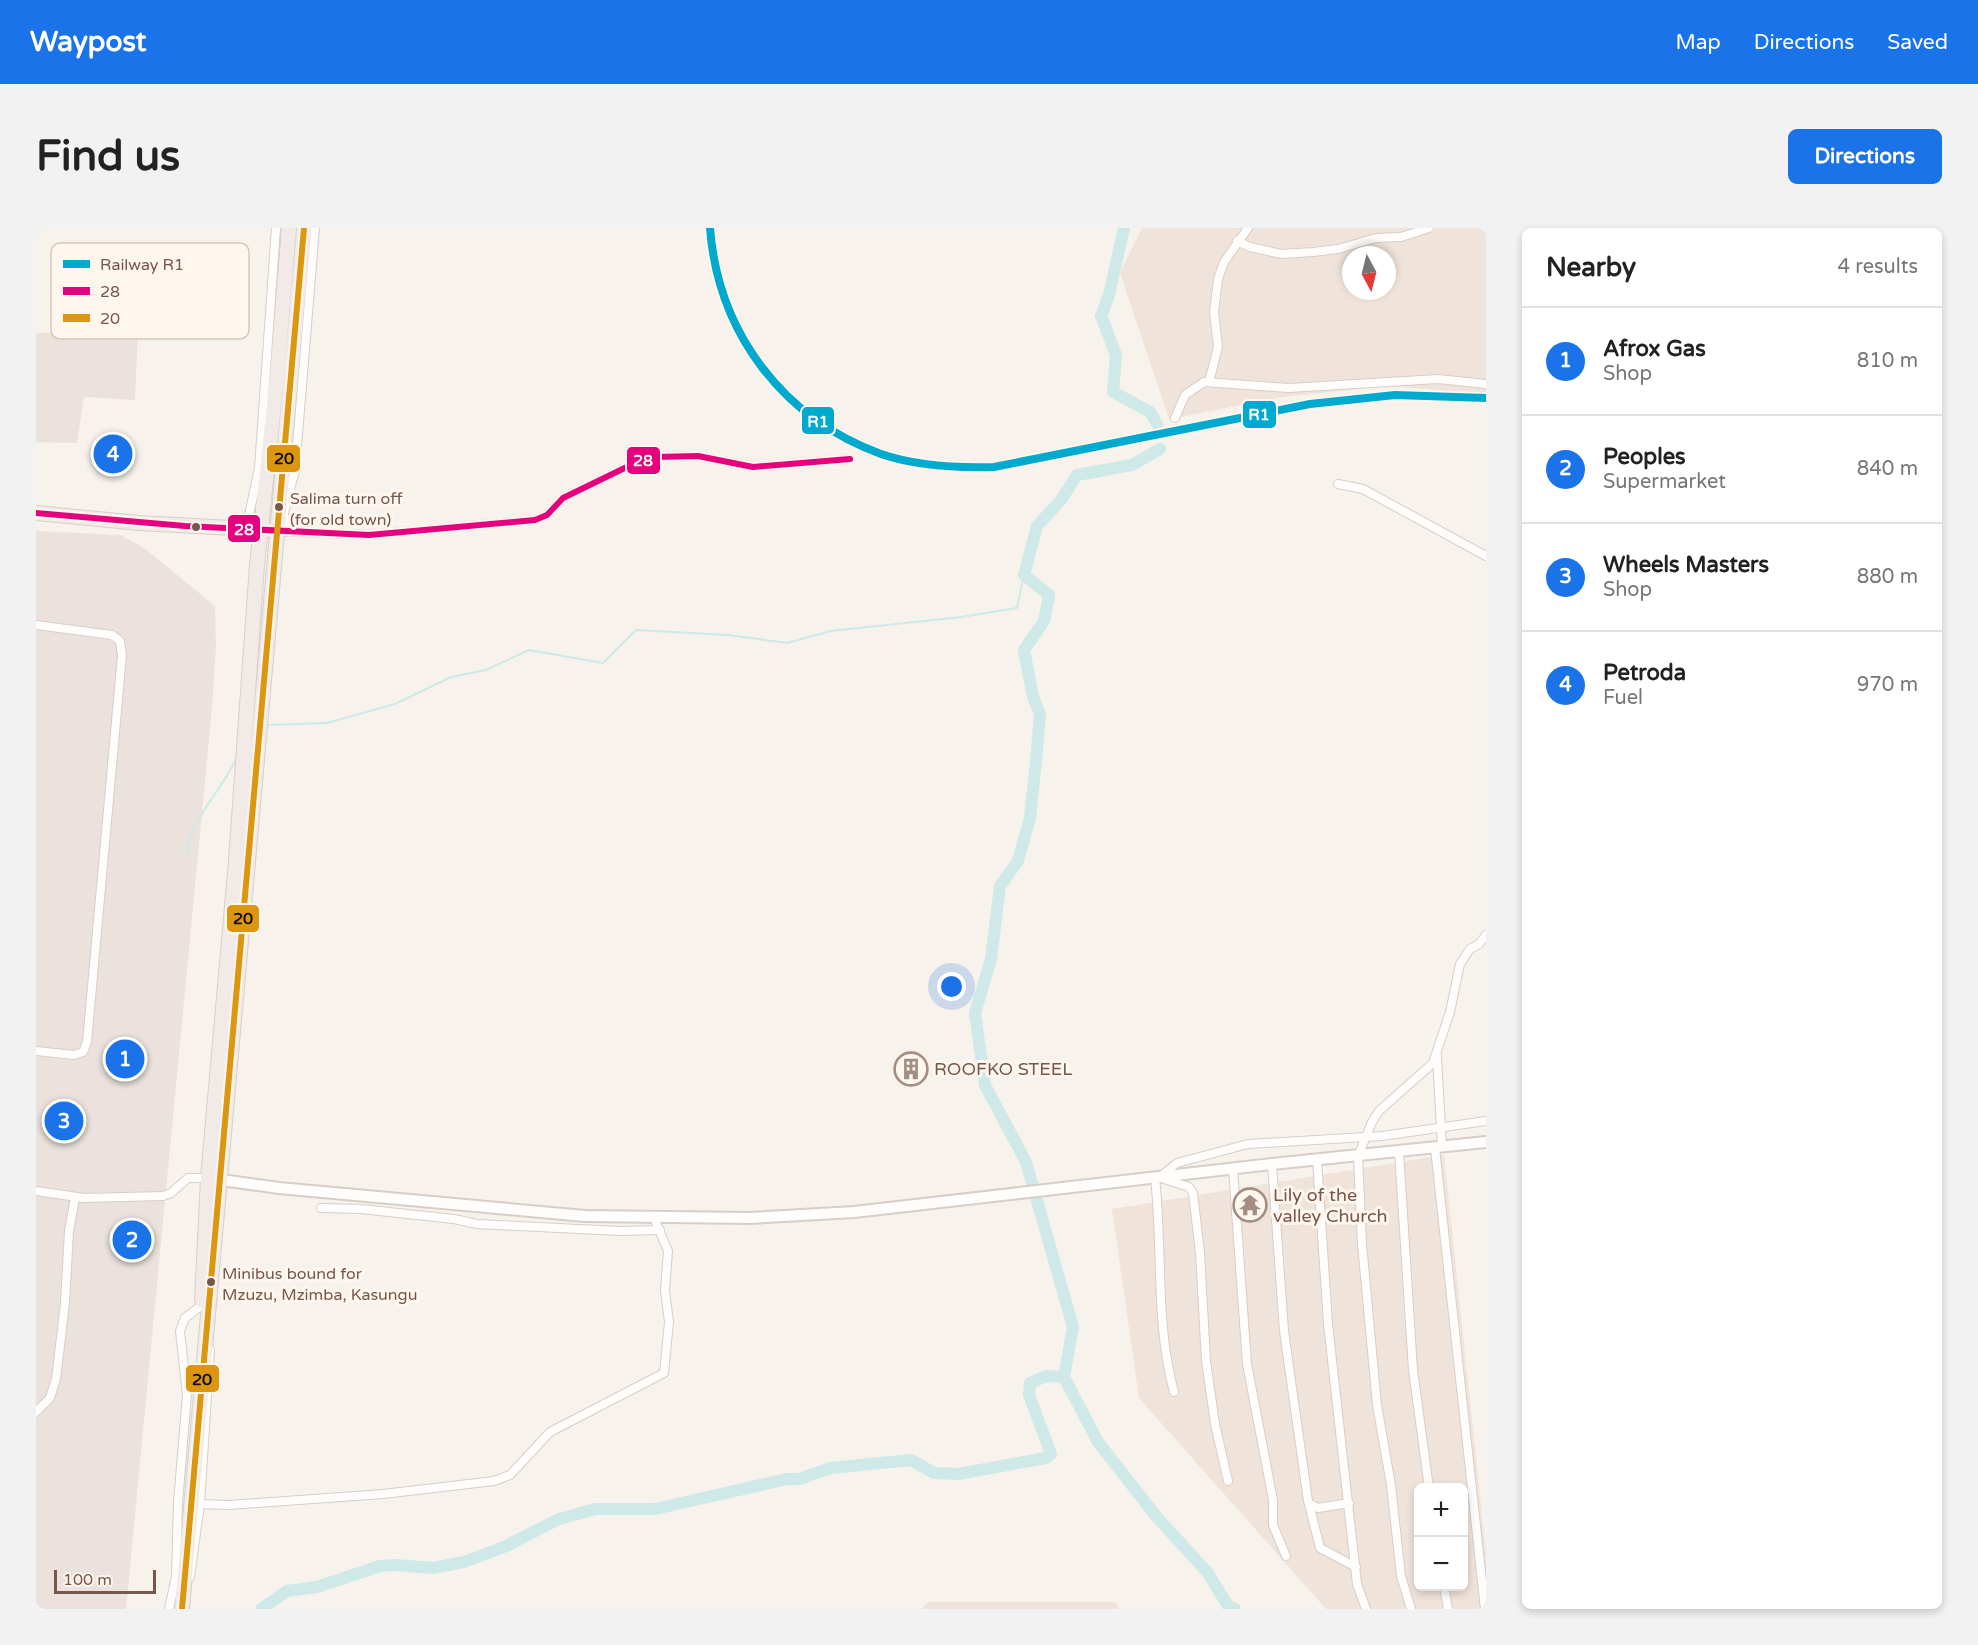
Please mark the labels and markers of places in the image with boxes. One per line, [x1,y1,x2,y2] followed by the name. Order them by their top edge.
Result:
[94,432,133,476] pin: 4
[290,489,403,530] place label: Salima turn off (for old town)
[273,501,285,513] marker: Salima turn off (for old town)
[190,521,202,533] unlabelled marker
[106,1036,145,1082] pin: 1
[893,1051,929,1087] building icon: ROOFKO STEEL
[934,1058,1073,1080] place label: ROOFKO STEEL
[45,1098,84,1144] pin: 3
[1273,1184,1388,1227] place label: Lily of the valley Church
[1232,1187,1268,1223] temple icon: Lily of the valley Church
[112,1218,152,1262] pin: 2
[222,1264,417,1305] place label: Minibus bound for Mzuzu, Mzimba, Kasungu
[205,1276,217,1288] marker: Minibus bound for Mzuzu, Mzimba, Kasungu

